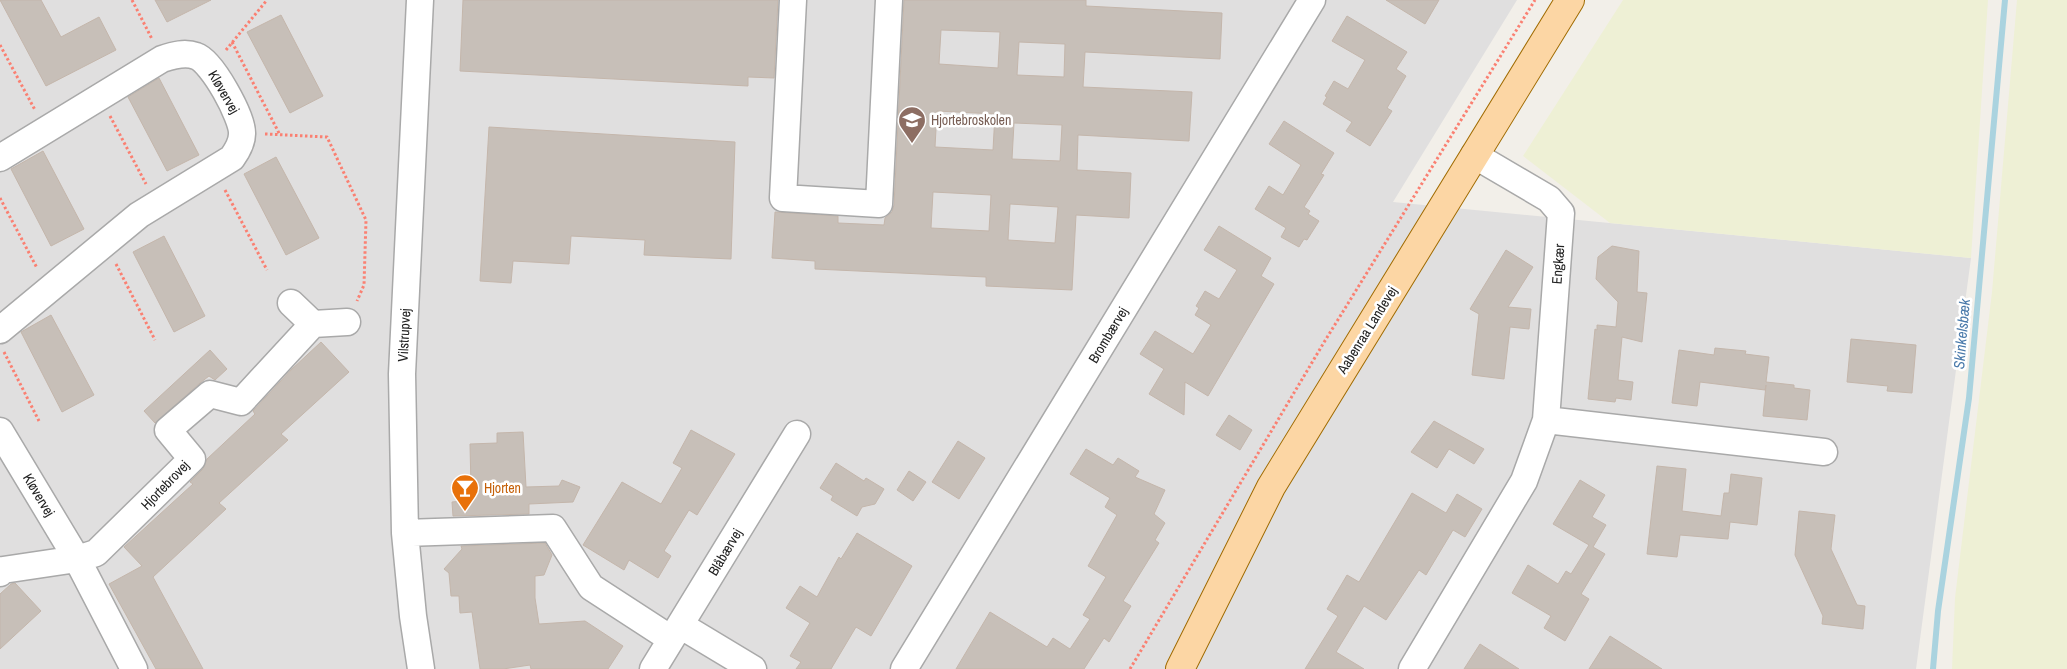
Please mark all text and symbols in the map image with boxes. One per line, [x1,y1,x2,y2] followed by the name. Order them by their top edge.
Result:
[204,67,244,117] street label: Kløvervej
[897,105,927,144] school or university icon: Hjortebroskolen
[931,111,1011,129] place label: Hjortebroskolen
[1548,243,1568,285] street label: Engkær
[1332,283,1401,378] street label: Aabenraa Landevej
[1948,297,1975,370] water label: Skinkelsbæk
[1084,304,1132,366] street label: Brombærvej
[394,308,414,362] street label: Vilstrupvej
[137,456,193,514] street label: Hjortebrovej
[19,470,59,520] street label: Kløvervej
[450,473,480,512] bar icon: Hjorten
[484,479,521,497] place label: Hjorten
[704,525,746,579] street label: Blåbærvej

